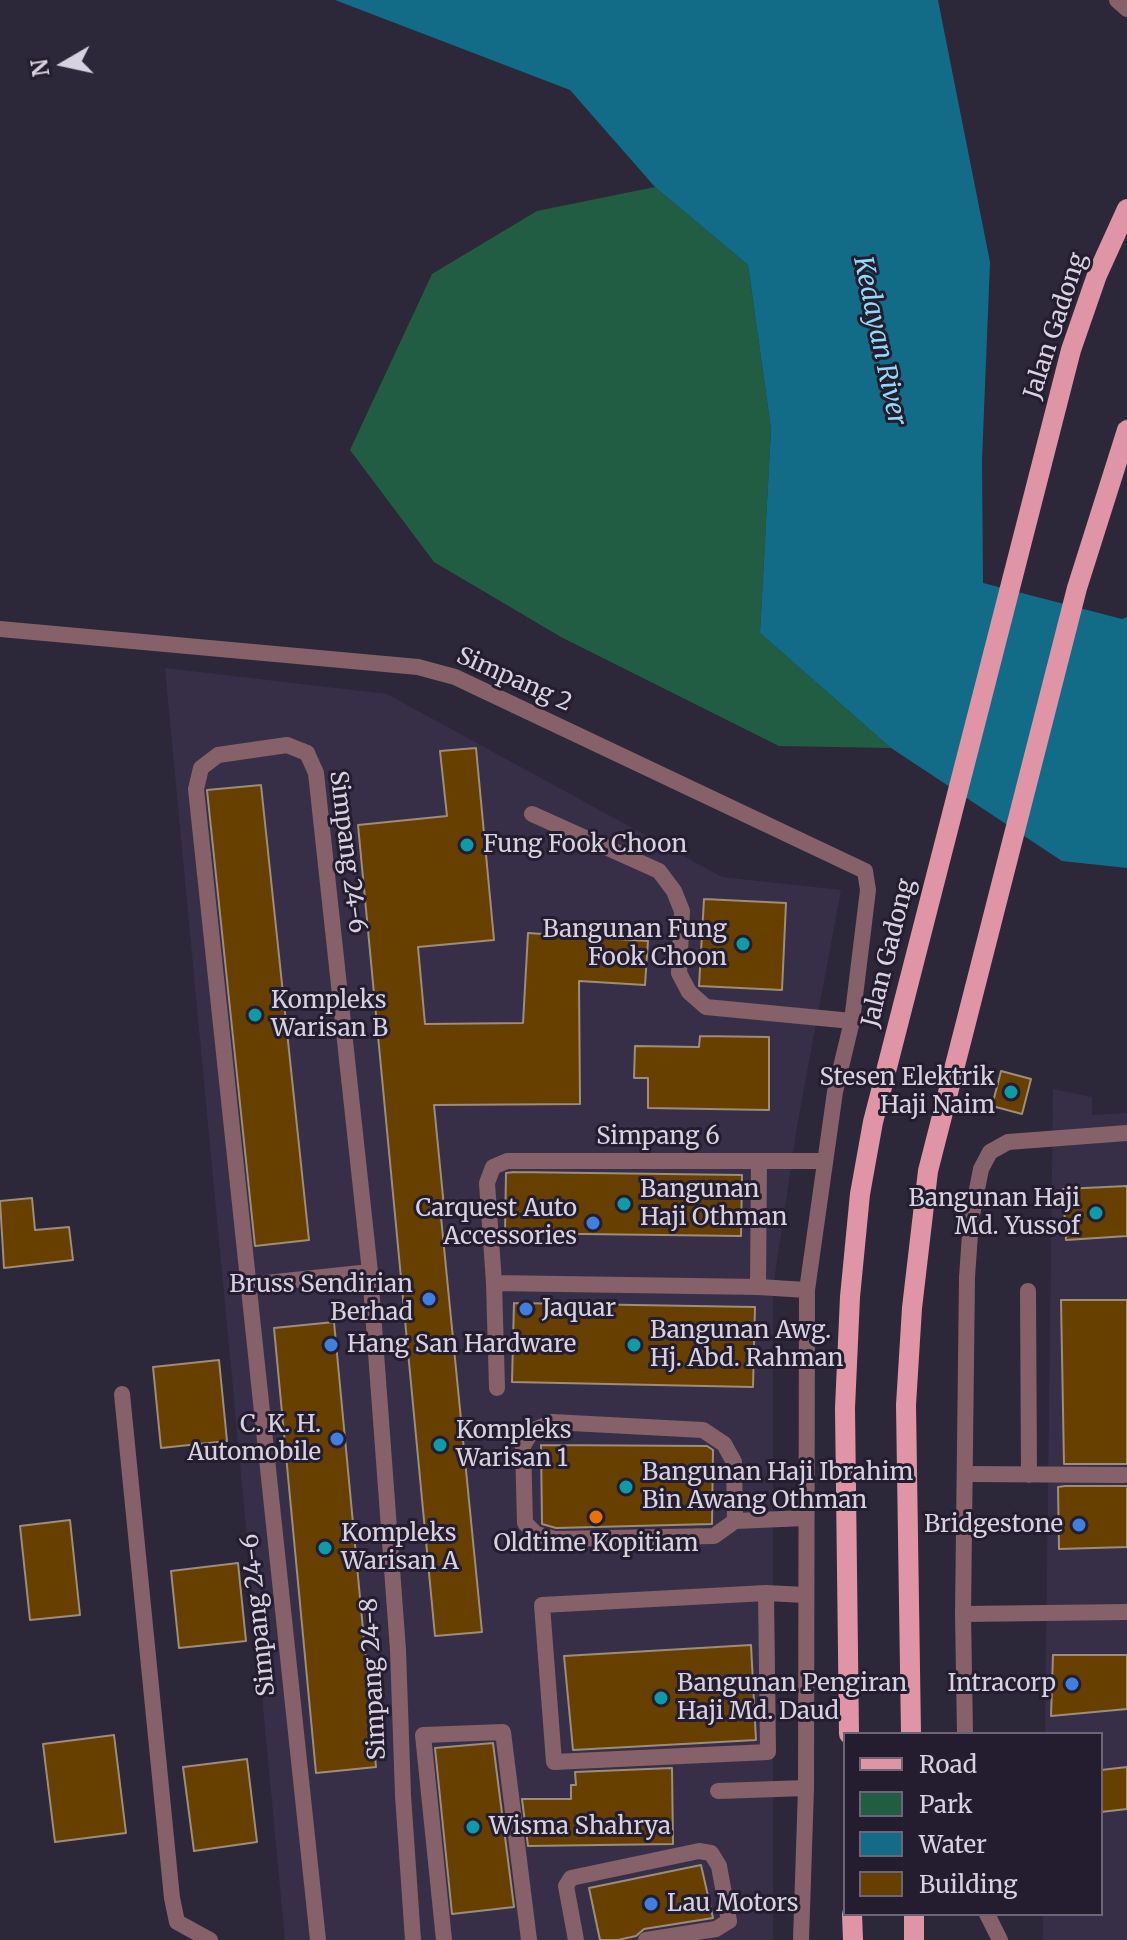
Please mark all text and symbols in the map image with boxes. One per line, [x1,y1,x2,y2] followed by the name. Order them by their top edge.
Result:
[24,24,104,104] north arrow
[25,57,55,79] text: N
[1019,249,1093,403] street label: Jalan Gadong
[846,254,912,428] water label: Kedayan River
[452,642,576,718] street label: Simpang 2
[323,769,371,935] street label: Simpang 24-6
[483,831,687,859] place label: Fung Fook Choon
[458,836,476,854] marker: Fung Fook Choon
[857,876,921,1030] street label: Jalan Gadong
[542,916,727,972] place label: Bangunan Fung Fook Choon
[734,935,752,953] marker: Bangunan Fung Fook Choon
[271,987,388,1043] place label: Kompleks Warisan B
[246,1006,264,1024] marker: Kompleks Warisan B
[820,1064,995,1120] place label: Stesen Elektrik Haji Naim
[1002,1083,1020,1101] marker: Stesen Elektrik Haji Naim
[596,1123,720,1151] street label: Simpang 6
[640,1176,787,1232] place label: Bangunan Haji Othman
[908,1185,1080,1241] place label: Bangunan Haji Md. Yussof
[416,1195,577,1251] place label: Carquest Auto Accessories
[615,1195,633,1213] marker: Bangunan Haji Othman
[1087,1204,1105,1222] marker: Bangunan Haji Md. Yussof
[584,1214,602,1232] marker: Carquest Auto Accessories
[229,1271,413,1327] place label: Bruss Sendirian Berhad
[420,1290,438,1308] marker: Bruss Sendirian Berhad
[542,1295,616,1323] place label: Jaquar
[517,1300,535,1318] marker: Jaquar
[650,1317,843,1373] place label: Bangunan Awg. Hj. Abd. Rahman
[347,1331,576,1359] place label: Hang San Hardware
[322,1336,340,1354] marker: Hang San Hardware
[625,1336,643,1354] marker: Bangunan Awg. Hj. Abd. Rahman
[187,1411,321,1467] place label: C. K. H. Automobile
[456,1417,571,1473] place label: Kompleks Warisan 1
[328,1430,346,1448] marker: C. K. H. Automobile
[431,1436,449,1454] marker: Kompleks Warisan 1
[642,1459,913,1515] place label: Bangunan Haji Ibrahim Bin Awang Othman
[617,1478,635,1496] marker: Bangunan Haji Ibrahim Bin Awang Othman
[587,1508,605,1526] marker: Oldtime Kopitiam
[924,1511,1063,1539] place label: Bridgestone
[1070,1516,1088,1534] marker: Bridgestone
[341,1520,459,1576] place label: Kompleks Warisan A
[493,1530,699,1558] place label: Oldtime Kopitiam
[236,1532,282,1698] street label: Simpang 24-6
[316,1539,334,1557] marker: Kompleks Warisan A
[355,1597,393,1761] street label: Simpang 24-8
[677,1670,907,1726] place label: Bangunan Pengiran Haji Md. Daud
[947,1670,1056,1698] place label: Intracorp
[1063,1675,1081,1693] marker: Intracorp
[652,1689,670,1707] marker: Bangunan Pengiran Haji Md. Daud
[843,1732,1103,1916] legend
[919,1749,977,1780] text: Road
[919,1789,972,1820] text: Park
[489,1813,671,1841] place label: Wisma Shahrya
[464,1818,482,1836] marker: Wisma Shahrya
[919,1829,987,1860] text: Water
[919,1869,1018,1900] text: Building
[667,1890,799,1918] place label: Lau Motors
[642,1895,660,1913] marker: Lau Motors

